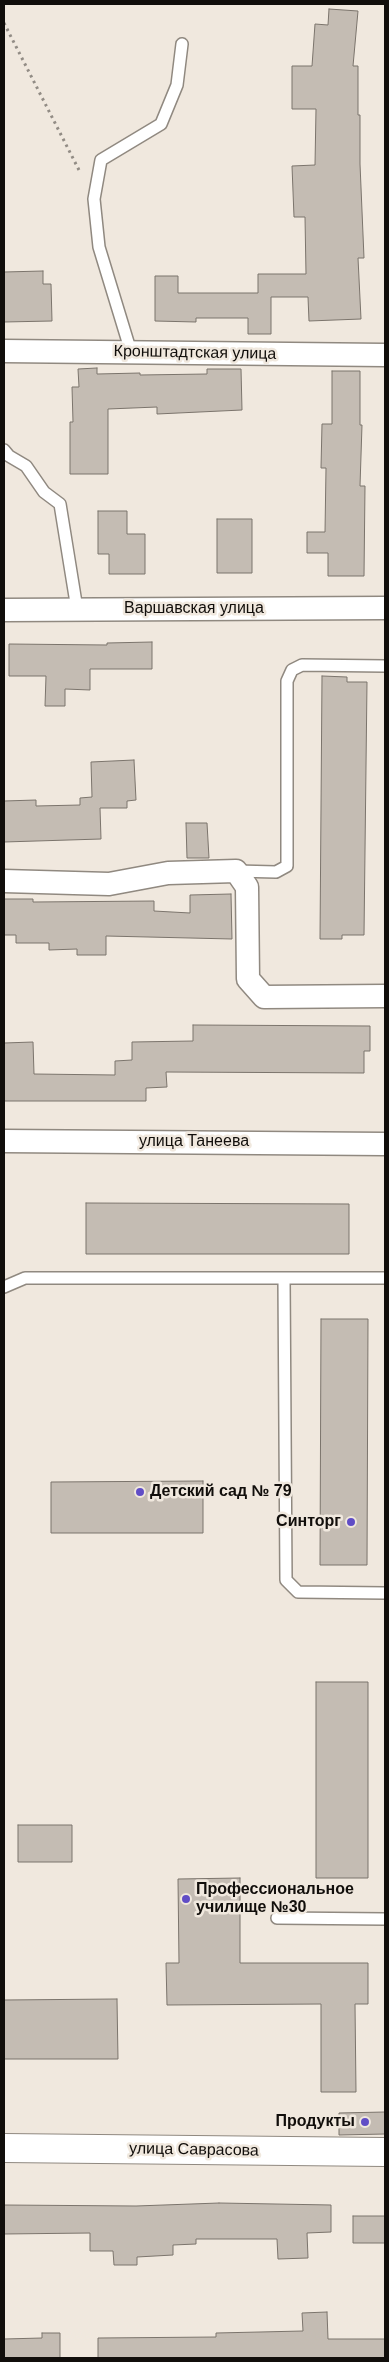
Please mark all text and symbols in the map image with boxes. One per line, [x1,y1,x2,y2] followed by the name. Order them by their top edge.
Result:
[114,342,276,364] street label: Кронштадтская улица
[124,599,264,619] street label: Варшавская улица
[139,1132,249,1152] street label: улица Танеева
[150,1482,292,1502] place label: Детский сад № 79
[134,1486,146,1498] marker: Детский сад № 79
[276,1512,341,1532] place label: Синторг
[345,1516,357,1528] marker: Синторг
[196,1880,354,1918] place label: Профессиональное училище №30
[180,1893,192,1905] marker: Профессиональное училище №30
[275,2112,355,2132] place label: Продукты
[359,2116,371,2128] marker: Продукты
[129,2139,259,2161] street label: улица Саврасова

